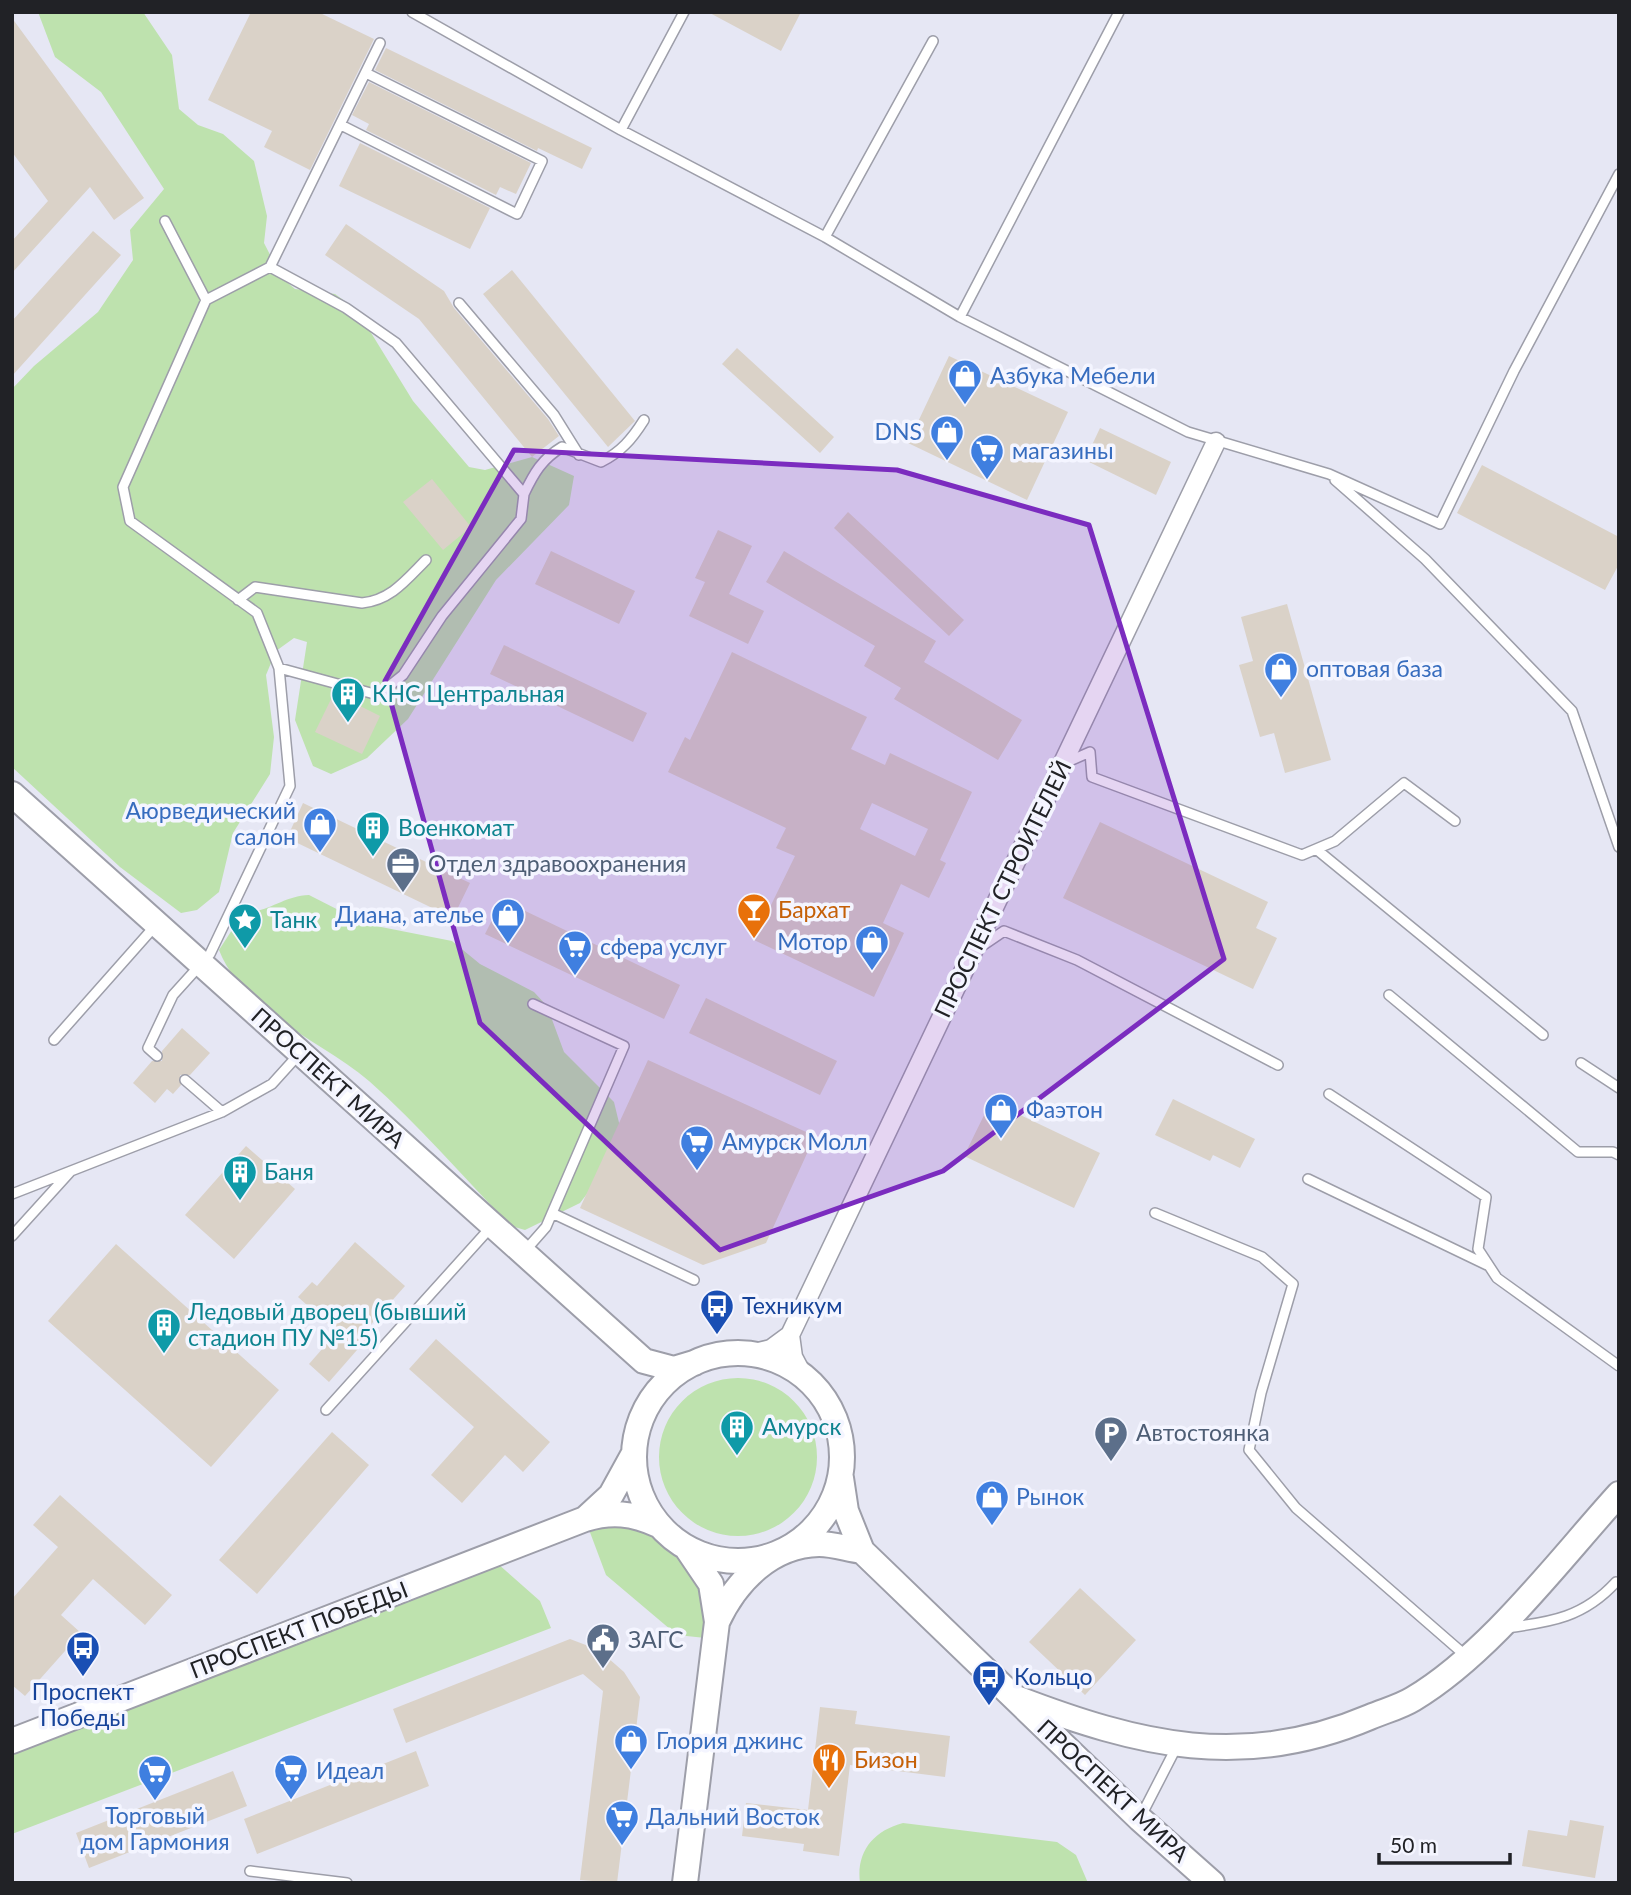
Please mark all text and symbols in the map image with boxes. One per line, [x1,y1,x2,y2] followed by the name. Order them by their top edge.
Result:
[946,357,984,406] shop icon: Азбука Мебели
[990,361,1155,389] place label: Азбука Мебели
[928,413,966,462] shop icon: DNS
[874,417,922,445] place label: DNS
[968,432,1006,481] supermarket icon: магазины
[1012,436,1114,464] place label: магазины
[1262,650,1300,699] shop icon: оптовая база
[1306,654,1443,682] place label: оптовая база
[329,675,367,724] building icon: КНС Центральная
[372,679,565,707] place label: КНС Центральная
[928,755,1077,1022] street label: ПРОСПЕКТ СТРОИТЕЛЕЙ
[125,796,296,850] place label: Аюрведический салон
[301,805,339,854] shop icon: Аюрведический салон
[354,809,392,858] building icon: Военкомат
[398,813,515,841] place label: Военкомат
[384,845,422,894] office icon: Отдел здравоохранения
[428,849,686,877] place label: Отдел здравоохранения
[735,891,773,940] bar icon: Бархат
[778,895,851,923] place label: Бархат
[489,896,527,945] shop icon: Диана, ателье
[335,900,484,928] place label: Диана, ателье
[226,901,264,950] place icon: Танк
[270,905,317,933] place label: Танк
[853,923,891,972] shop icon: Мотор
[777,927,848,955] place label: Мотор
[556,928,594,977] supermarket icon: сфера услуг
[600,932,727,960] place label: сфера услуг
[246,1001,411,1154] street label: ПРОСПЕКТ МИРА
[982,1091,1020,1140] shop icon: Фаэтон
[1026,1095,1103,1123] place label: Фаэтон
[678,1123,716,1172] supermarket icon: Амурск Молл
[722,1127,868,1155] place label: Амурск Молл
[221,1153,259,1202] building icon: Баня
[264,1157,314,1185] place label: Баня
[698,1287,736,1336] bus stop icon: Техникум
[742,1291,842,1319] place label: Техникум
[187,1297,467,1351] place label: Ледовый дворец (бывший cтадион ПУ №15)
[145,1306,183,1355] building icon: Ледовый дворец (бывший cтадион ПУ №15)
[718,1408,756,1457] building icon: Амурск
[762,1412,841,1440] place label: Амурск
[1092,1414,1130,1463] parking icon: Автостоянка
[1136,1418,1270,1446] place label: Автостоянка
[973,1478,1011,1527] shop icon: Рынок
[1016,1482,1084,1510] place label: Рынок
[186,1575,412,1684] street label: ПРОСПЕКТ ПОБЕДЫ
[584,1621,622,1670] public building icon: ЗАГС
[628,1625,684,1653] place label: ЗАГС
[64,1629,102,1678] bus stop icon: Проспект Победы
[970,1658,1008,1707] bus stop icon: Кольцо
[1014,1662,1092,1690] place label: Кольцо
[32,1677,135,1731] place label: Проспект Победы
[1032,1713,1196,1868] street label: ПРОСПЕКТ МИРА
[612,1722,650,1771] shop icon: Глория джинс
[656,1726,803,1754] place label: Глория джинс
[810,1741,848,1790] restaurant icon: Бизон
[854,1745,918,1773] place label: Бизон
[272,1752,310,1801] supermarket icon: Идеал
[136,1753,174,1802] supermarket icon: Торговый дом Гармония
[316,1756,384,1784] place label: Идеал
[603,1798,641,1847] supermarket icon: Дальний Восток
[80,1801,230,1855] place label: Торговый дом Гармония
[646,1802,820,1830] place label: Дальний Восток
[1379,1822,1510,1866] scale bar
[1390,1832,1437,1857] text: 50 m

